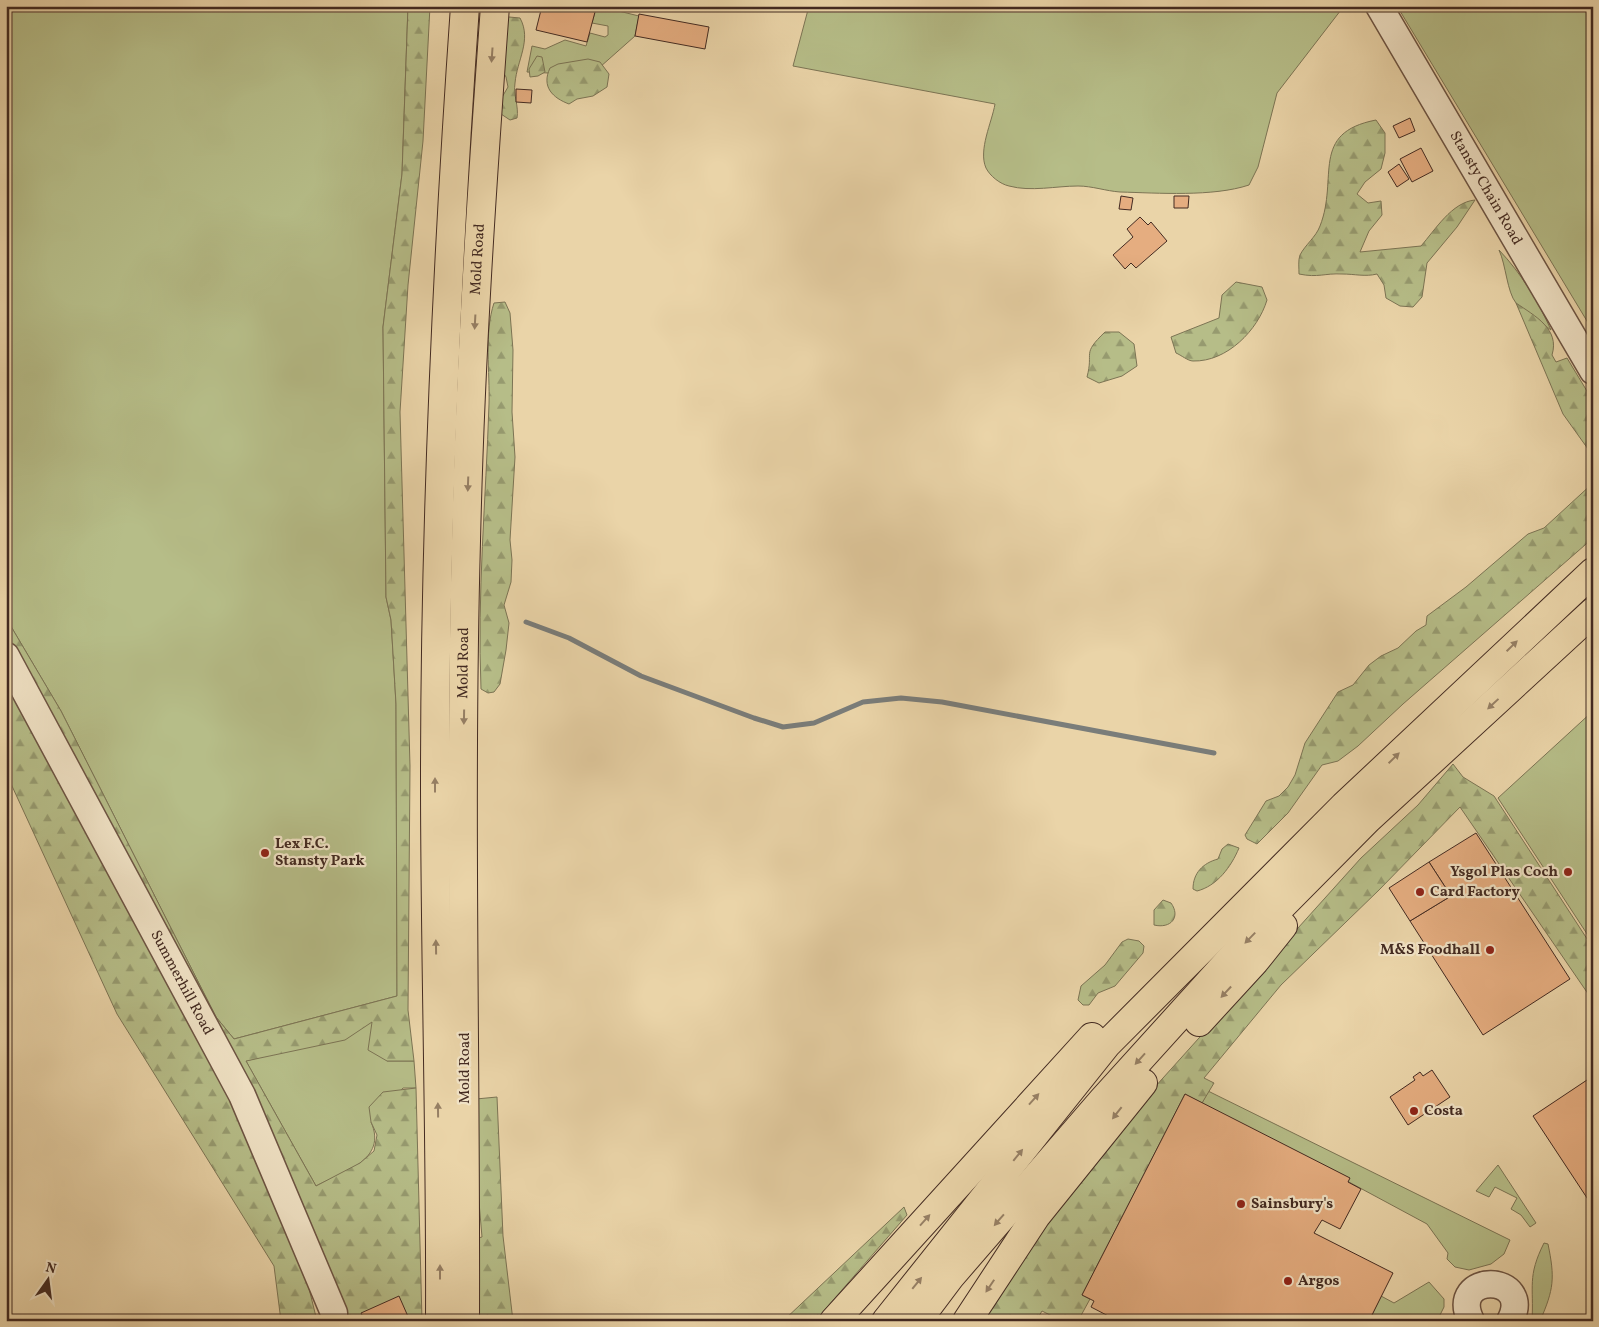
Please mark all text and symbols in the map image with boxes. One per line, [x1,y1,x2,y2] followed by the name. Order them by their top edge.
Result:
[487,47,495,63] one-way arrow
[1444,127,1527,249] street label: Stansty Chain Road
[465,223,491,296] street label: Mold Road
[470,314,478,330] one-way arrow
[463,476,471,492] one-way arrow
[453,627,475,699] street label: Mold Road
[1505,640,1517,652] one-way arrow
[1487,698,1499,710] one-way arrow
[460,709,468,725] one-way arrow
[1388,752,1400,764] one-way arrow
[431,776,439,792] one-way arrow
[275,834,365,872] place label: Lex F.C. Stansty Park
[259,847,271,859] marker: Lex F.C. Stansty Park
[1450,862,1558,883] place label: Ysgol Plas Coch
[1562,866,1574,878] marker: Ysgol Plas Coch
[1430,882,1520,903] place label: Card Factory
[1414,886,1426,898] marker: Card Factory
[145,927,218,1039] street label: Summerhill Road
[1244,932,1256,944] one-way arrow
[432,939,440,955] one-way arrow
[1380,940,1480,961] place label: M&S Foodhall
[1484,944,1496,956] marker: M&S Foodhall
[1220,986,1232,998] one-way arrow
[455,1032,476,1104] street label: Mold Road
[1134,1052,1146,1064] one-way arrow
[1028,1093,1040,1105] one-way arrow
[434,1101,442,1117] one-way arrow
[1424,1101,1463,1122] place label: Costa
[1408,1105,1420,1117] marker: Costa
[1112,1106,1123,1119] one-way arrow
[1013,1149,1024,1162] one-way arrow
[1251,1194,1333,1215] place label: Sainsbury's
[1235,1198,1247,1210] marker: Sainsbury's
[919,1214,931,1226] one-way arrow
[993,1214,1004,1227] one-way arrow
[22,1254,72,1304] north arrow
[44,1258,58,1279] text: N
[436,1264,444,1280] one-way arrow
[1298,1271,1340,1292] place label: Argos
[1282,1275,1294,1287] marker: Argos
[911,1276,922,1289] one-way arrow
[985,1279,995,1292] one-way arrow

